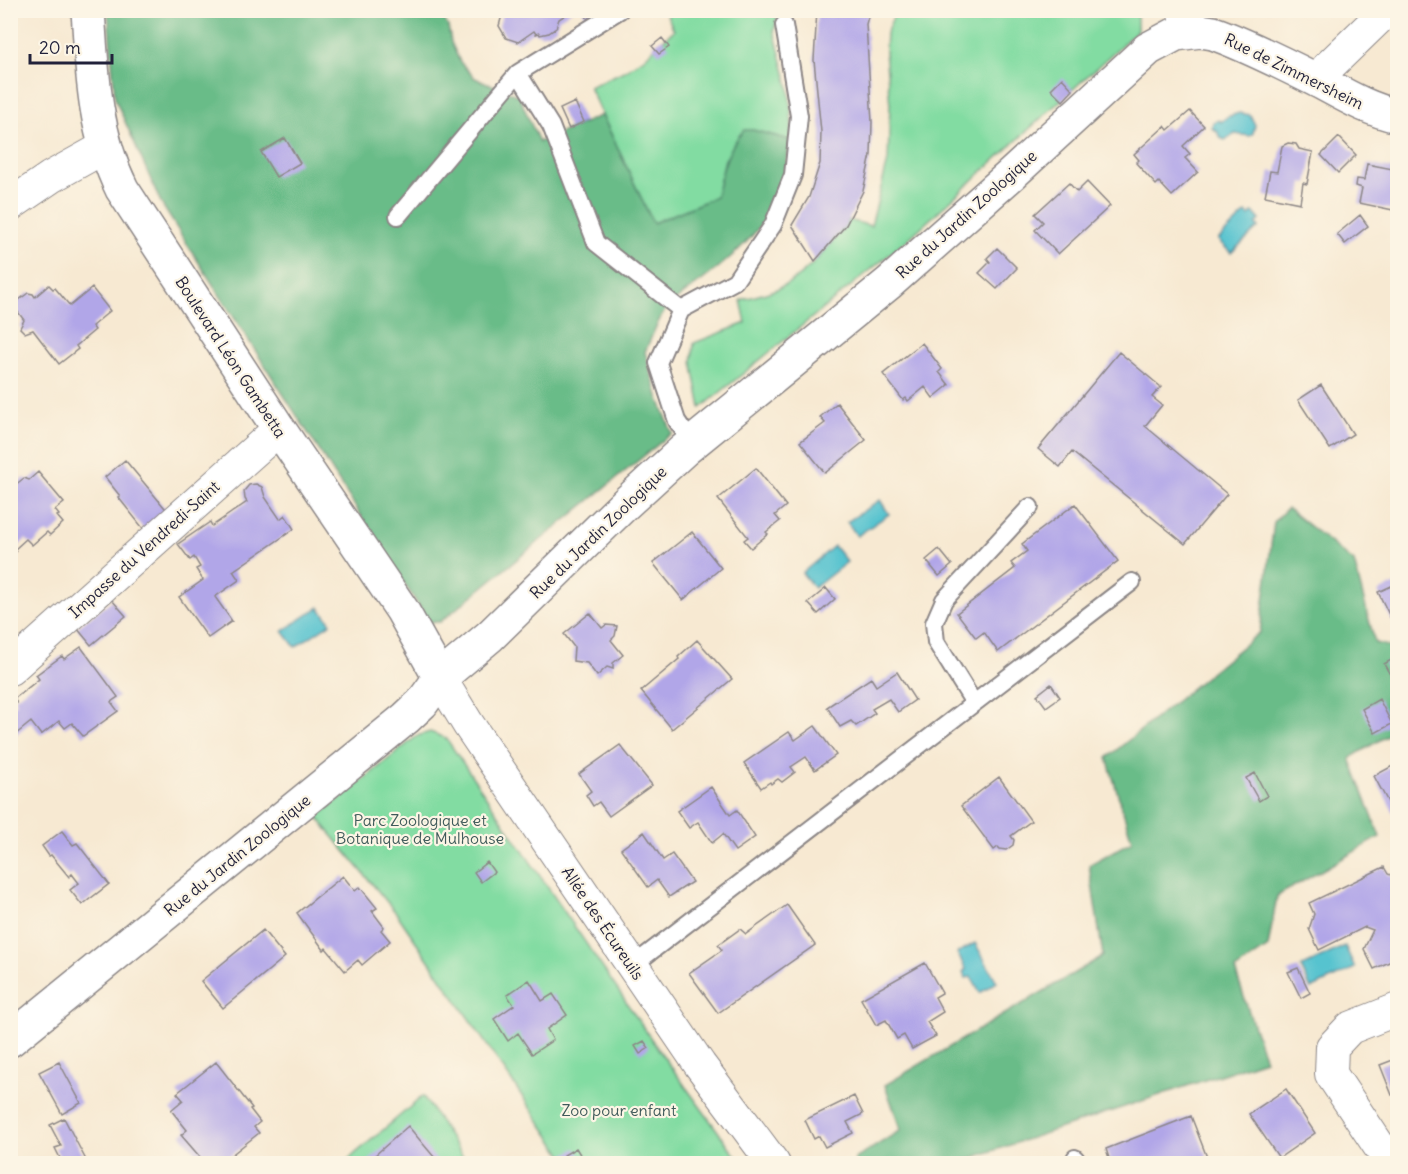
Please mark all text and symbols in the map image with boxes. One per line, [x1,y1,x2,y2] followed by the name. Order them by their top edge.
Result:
[30,27,112,65] scale bar
[1221,29,1367,113] street label: Rue de Zimmersheim
[39,36,81,59] text: 20 m
[891,146,1041,282] street label: Rue du Jardin Zoologique
[171,273,291,441] street label: Boulevard Léon Gambetta
[525,461,671,603] street label: Rue du Jardin Zoologique
[65,476,224,622] street label: Impasse du Vendredi-Saint
[160,790,314,920] street label: Rue du Jardin Zoologique
[336,810,504,848] park label: Parc Zoologique et Botanique de Mulhouse
[558,862,648,984] street label: Allée des Écureuils
[562,1100,677,1120] park label: Zoo pour enfant

